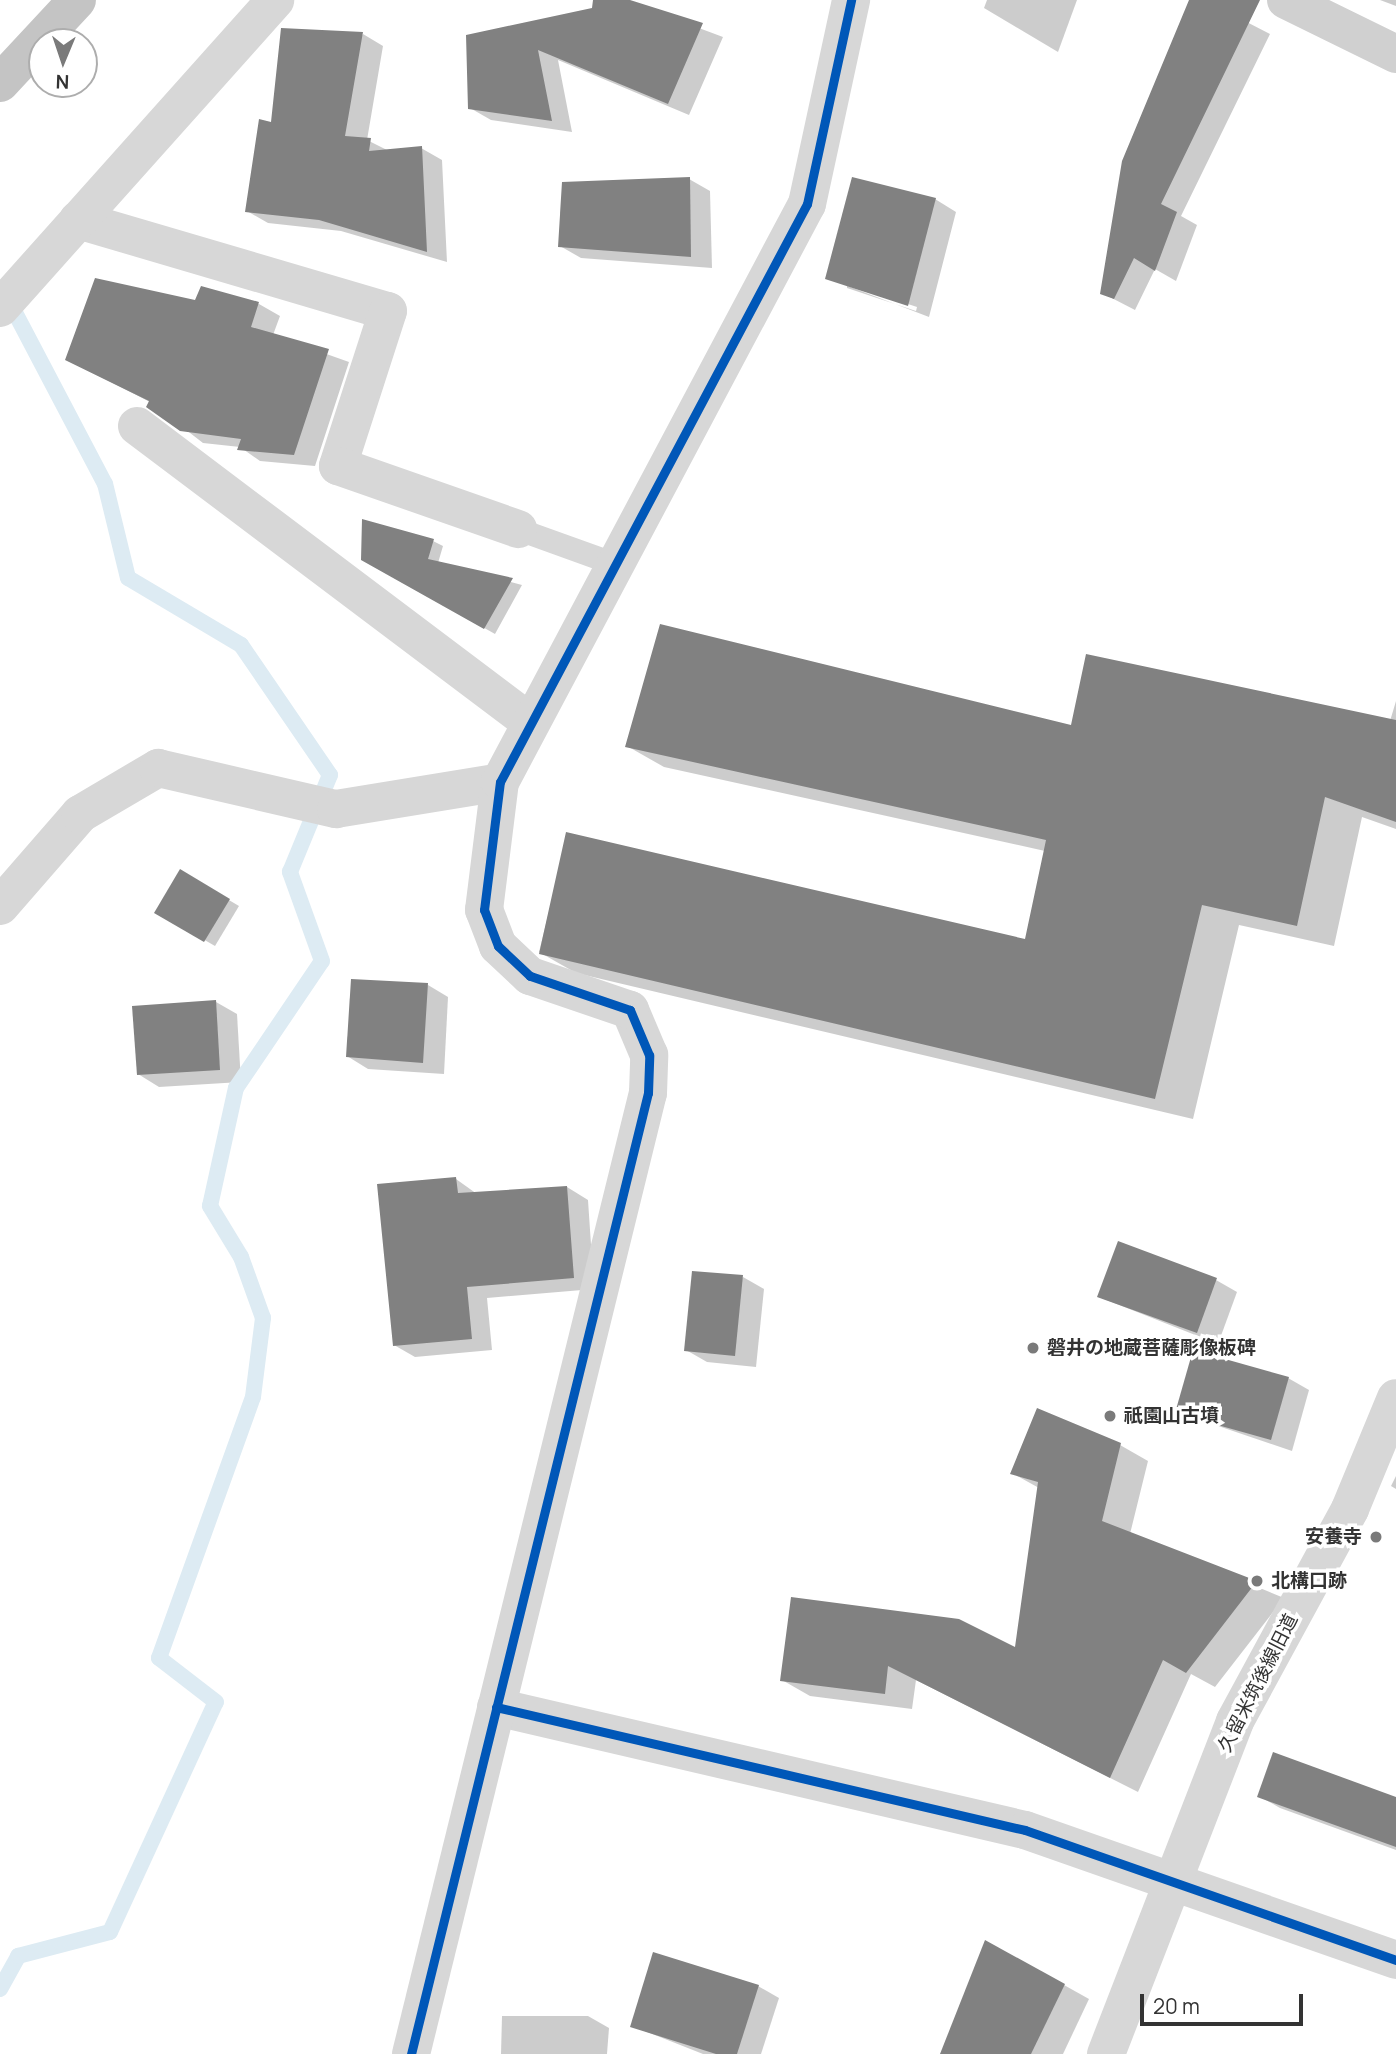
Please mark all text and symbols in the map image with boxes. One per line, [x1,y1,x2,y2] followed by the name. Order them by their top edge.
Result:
[28,28,98,98] north arrow
[55,69,70,95] text: N
[1047,1337,1256,1359] place label: 磐井の地蔵菩薩彫像板碑
[1025,1340,1041,1356] marker: 磐井の地蔵菩薩彫像板碑
[1124,1405,1219,1427] place label: 祇園山古墳
[1102,1408,1118,1424] marker: 祇園山古墳
[1305,1526,1362,1548] place label: 安養寺
[1368,1529,1384,1545] marker: 安養寺
[1271,1570,1347,1592] place label: 北構口跡
[1249,1573,1265,1589] marker: 北構口跡
[1213,1610,1303,1756] street label: 久留米筑後線旧道
[1144,1980,1307,2024] scale bar
[1153,1992,1200,2020] text: 20 m

